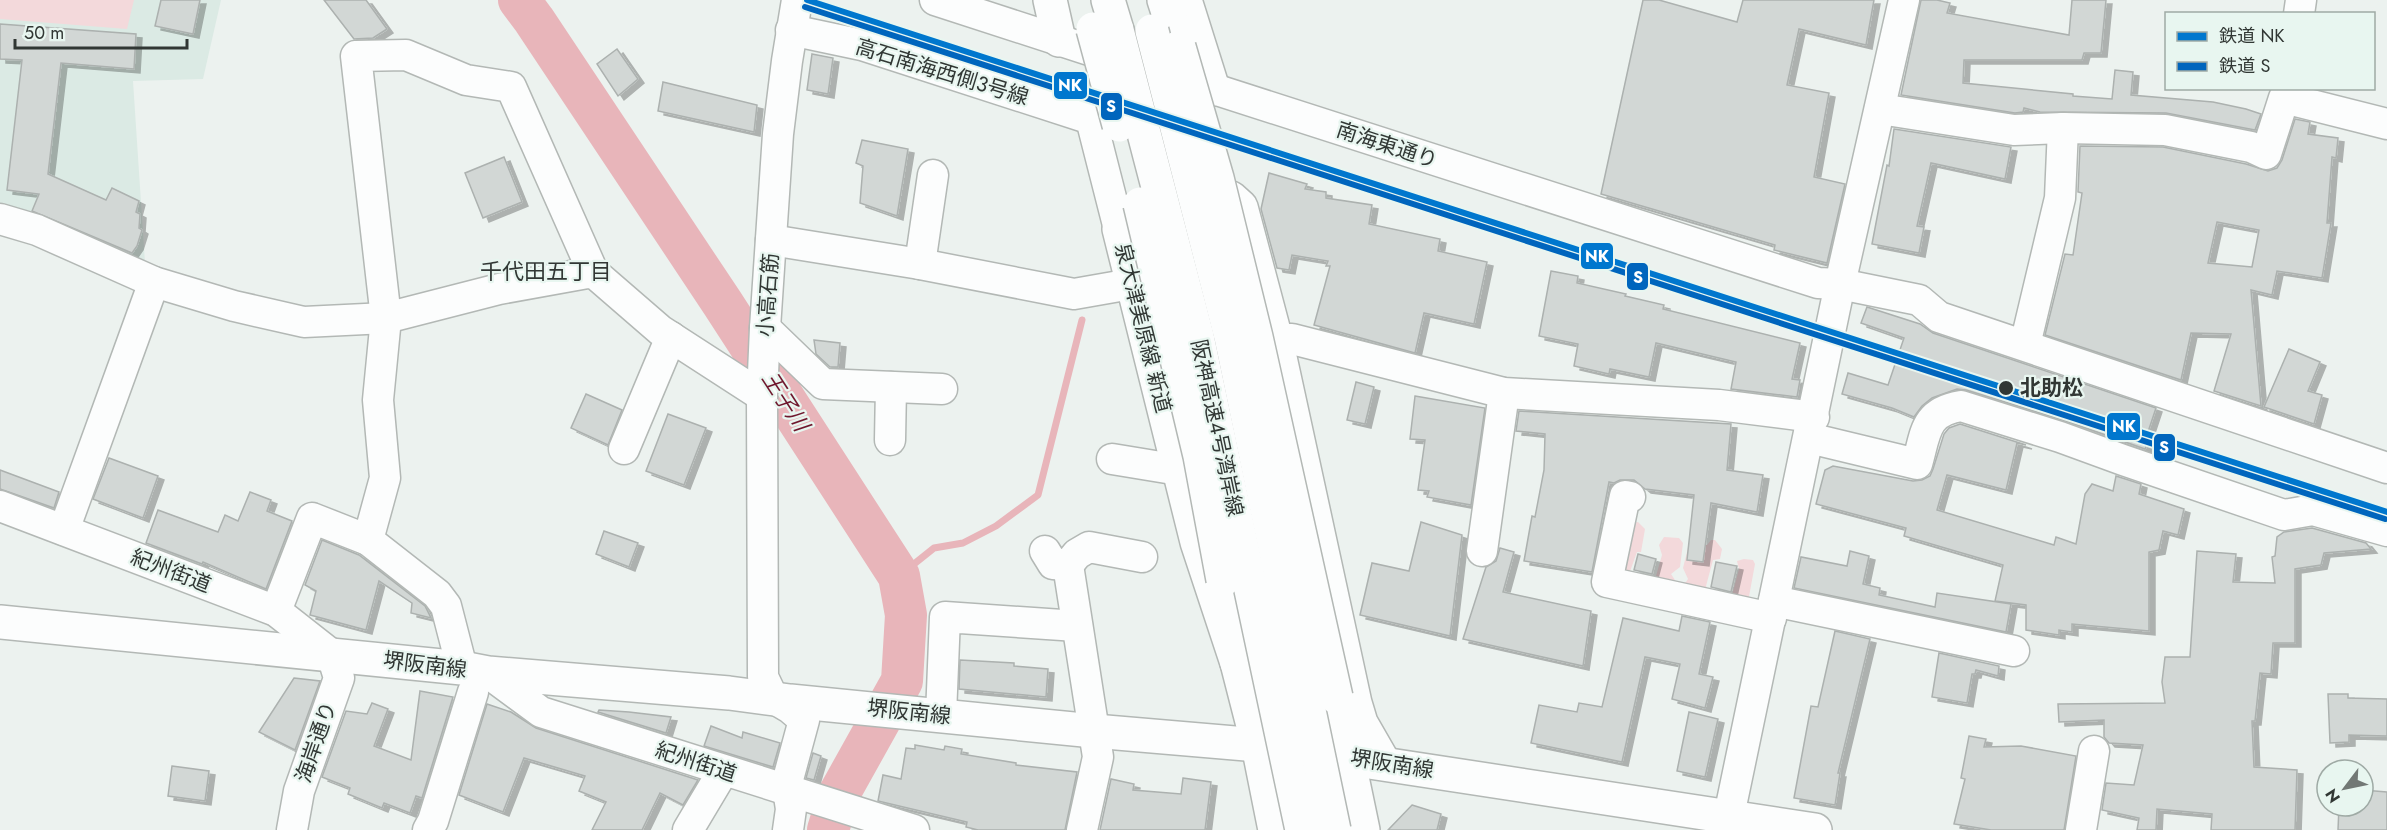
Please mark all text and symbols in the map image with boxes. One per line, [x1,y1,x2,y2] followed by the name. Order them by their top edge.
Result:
[15,12,188,50] scale bar
[2165,12,2375,90] legend
[24,20,64,46] text: 50 m
[2219,23,2285,49] text: 鉄道 NK
[852,31,1032,113] street label: 高石南海西側3号線
[2219,53,2270,79] text: 鉄道 S
[1053,71,1088,100] line badge: NK
[1058,74,1083,97] text: NK
[1100,92,1123,121] line badge: S
[1106,95,1116,118] text: S
[1332,115,1442,175] street label: 南海東通り
[1107,240,1179,416] street label: 泉大津美原線 新道
[1580,242,1614,270] line badge: NK
[1585,245,1610,268] text: NK
[750,252,786,338] street label: 小高石筋
[480,255,612,287] district label: 千代田五丁目
[1626,262,1649,291] line badge: S
[1633,266,1643,289] text: S
[1184,337,1250,519] street label: 阪神高速4号湾岸線
[755,365,818,439] water label: 王子川
[2020,373,2083,403] place label: 北助松
[1997,379,2015,397] marker: 北助松
[2106,412,2141,441] line badge: NK
[2112,415,2137,438] text: NK
[2153,433,2176,462] line badge: S
[2159,436,2169,459] text: S
[126,542,216,600] street label: 紀州街道
[381,645,469,685] street label: 堺阪南線
[866,693,952,731] street label: 堺阪南線
[288,697,344,787] street label: 海岸通り
[651,735,741,789] street label: 紀州街道
[1348,743,1436,785] street label: 堺阪南線
[2315,758,2375,818] north arrow
[2320,784,2346,807] text: N

